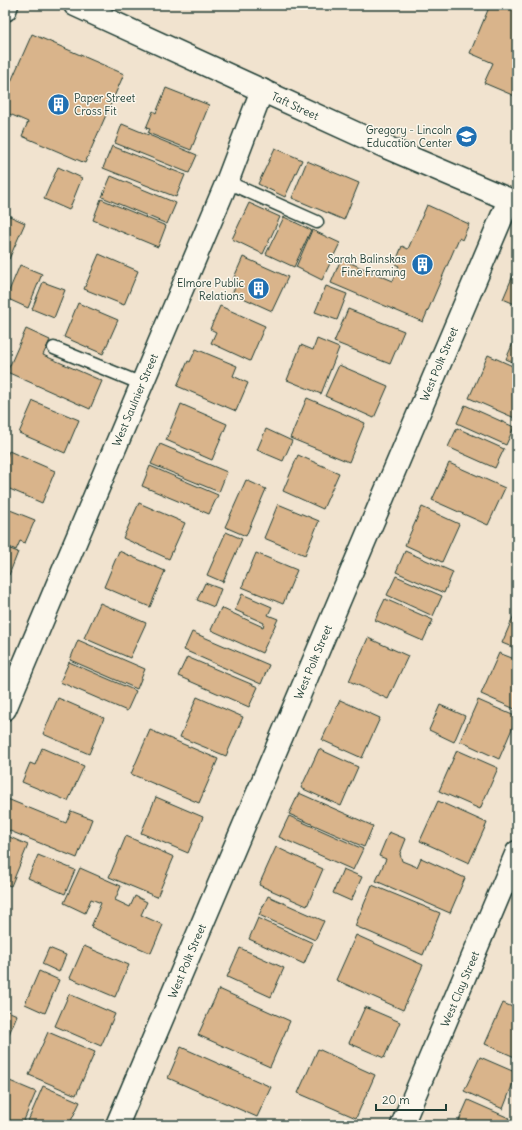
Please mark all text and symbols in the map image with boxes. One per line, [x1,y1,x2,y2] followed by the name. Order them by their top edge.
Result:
[269,89,321,123] street label: Taft Street
[45,91,71,117] building icon: Paper Street Cross Fit
[74,91,136,118] place label: Paper Street Cross Fit
[366,123,452,150] place label: Gregory - Lincoln Education Center
[454,123,480,149] school or university icon: Gregory - Lincoln Education Center
[327,252,406,279] place label: Sarah Balinskas Fine Framing
[409,252,435,278] building icon: Sarah Balinskas Fine Framing
[177,276,244,303] place label: Elmore Public Relations
[246,276,272,302] building icon: Elmore Public Relations
[417,324,461,403] street label: West Polk Street
[109,351,161,448] street label: West Saulnier Street
[291,622,335,701] street label: West Polk Street
[165,921,209,1000] street label: West Polk Street
[438,949,482,1029] street label: West Clay Street
[376,1086,446,1112] scale bar
[382,1092,410,1107] text: 20 m

